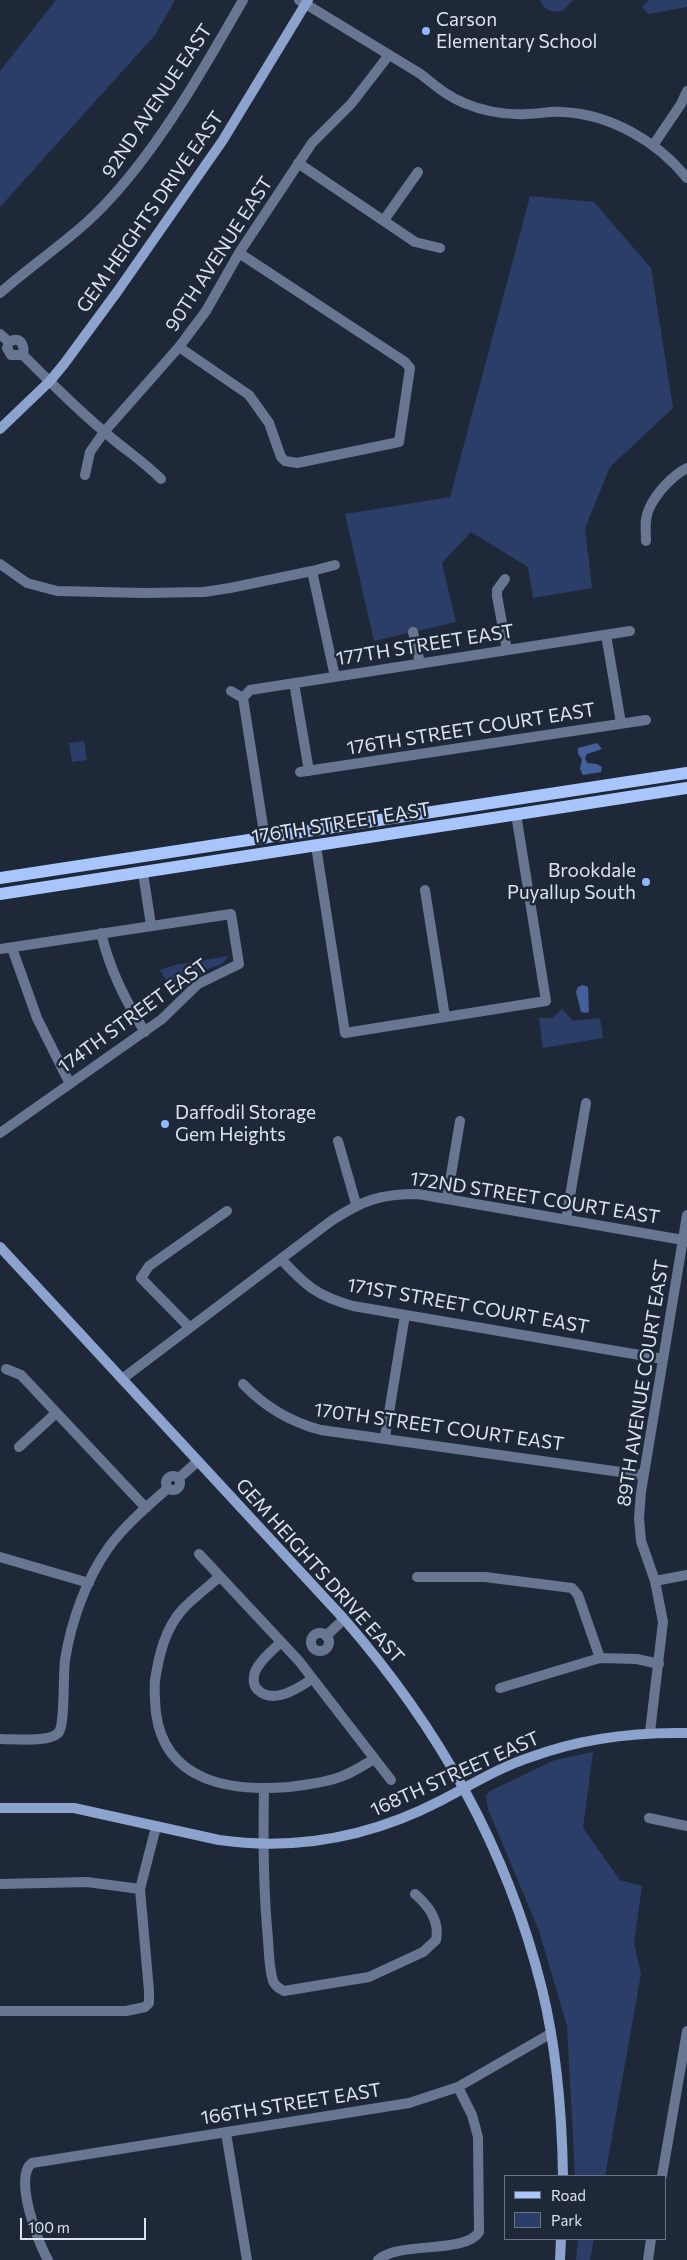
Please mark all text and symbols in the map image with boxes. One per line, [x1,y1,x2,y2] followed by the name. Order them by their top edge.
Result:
[436,9,597,53] place label: Carson Elementary School
[97,20,217,182] street label: 92ND AVENUE EAST
[420,25,432,37] marker: Carson Elementary School
[72,107,228,317] street label: GEM HEIGHTS DRIVE EAST
[160,172,278,336] street label: 90TH AVENUE EAST
[334,620,516,670] street label: 177TH STREET EAST
[345,698,597,760] street label: 176TH STREET COURT EAST
[250,798,432,848] street label: 176TH STREET EAST
[507,860,636,904] place label: Brookdale Puyallup South
[640,876,652,888] marker: Brookdale Puyallup South
[54,954,212,1078] street label: 174TH STREET EAST
[175,1102,316,1146] place label: Daffodil Storage Gem Heights
[159,1118,171,1130] marker: Daffodil Storage Gem Heights
[408,1167,662,1229] street label: 172ND STREET COURT EAST
[612,1258,674,1508] street label: 89TH AVENUE COURT EAST
[345,1273,591,1339] street label: 171ST STREET COURT EAST
[313,1398,565,1456] street label: 170TH STREET COURT EAST
[231,1474,409,1668] street label: GEM HEIGHTS DRIVE EAST
[367,1727,543,1821] street label: 168TH STREET EAST
[199,2078,383,2130] street label: 166TH STREET EAST
[504,2175,667,2240] legend
[551,2186,586,2204] text: Road
[22,2208,149,2240] scale bar
[551,2211,582,2229] text: Park
[28,2218,70,2236] text: 100 m

